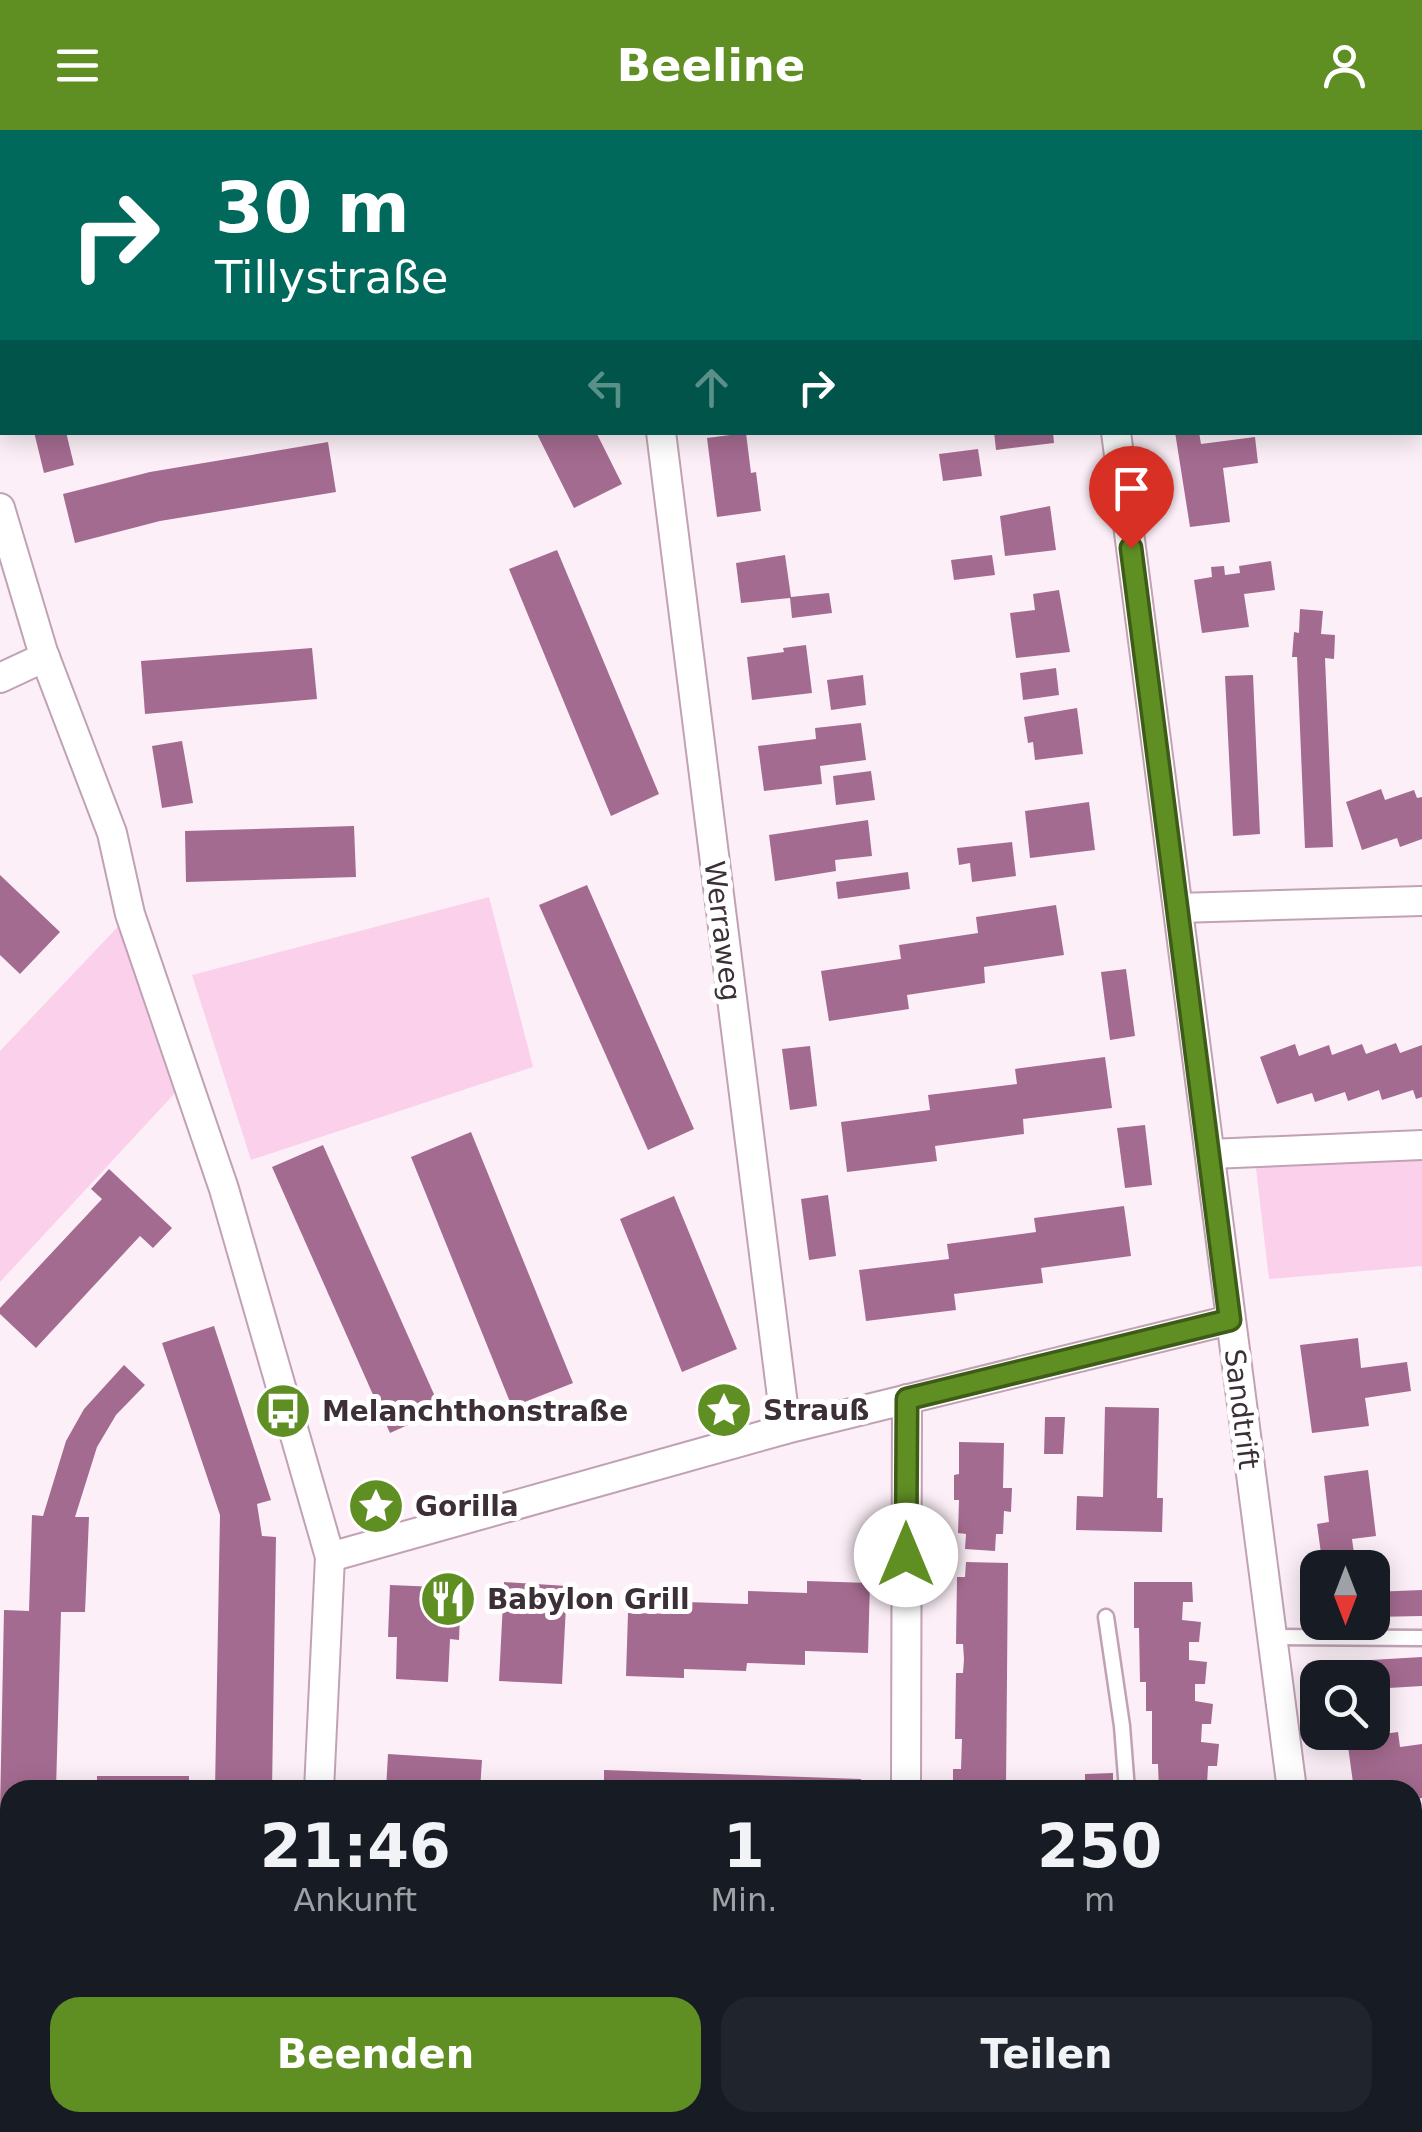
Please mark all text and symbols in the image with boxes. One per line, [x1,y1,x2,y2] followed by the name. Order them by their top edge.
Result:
[50,38,105,93] icon: menu
[1317,38,1372,93] icon: person
[617,39,805,92] text: Beeline
[215,167,410,249] text: 30 m
[50,170,180,300] icon: right
[215,251,448,304] text: Tillystraße
[579,360,634,415] icon: left
[684,360,739,415] icon: ahead
[789,360,844,415] icon: right
[1089,446,1174,549] pin
[1104,461,1159,516] icon: arrive
[698,859,747,1003] street label: Werraweg
[1218,1347,1265,1471] street label: Sandtrift
[694,1380,754,1440] place icon: Strauß
[253,1381,313,1441] bus stop icon: Melanchthonstraße
[763,1394,869,1427] place label: Strauß
[322,1395,628,1428] place label: Melanchthonstraße
[346,1476,406,1536] place icon: Gorilla
[415,1490,519,1523] place label: Gorilla
[854,1503,958,1607] position arrow
[1300,1550,1390,1640] north arrow
[1300,1550,1390,1750] map controls
[418,1569,478,1629] restaurant icon: Babylon Grill
[487,1583,690,1616] place label: Babylon Grill
[1300,1660,1390,1750] button: search
[260,1811,451,1881] text: 21:46
[723,1811,765,1881] text: 1
[1037,1811,1162,1881] text: 250
[293,1881,417,1919] text: Ankunft
[710,1881,777,1919] text: Min.
[1084,1881,1115,1919] text: m
[50,1997,701,2112] button: Beenden
[721,1997,1372,2112] button: Teilen

